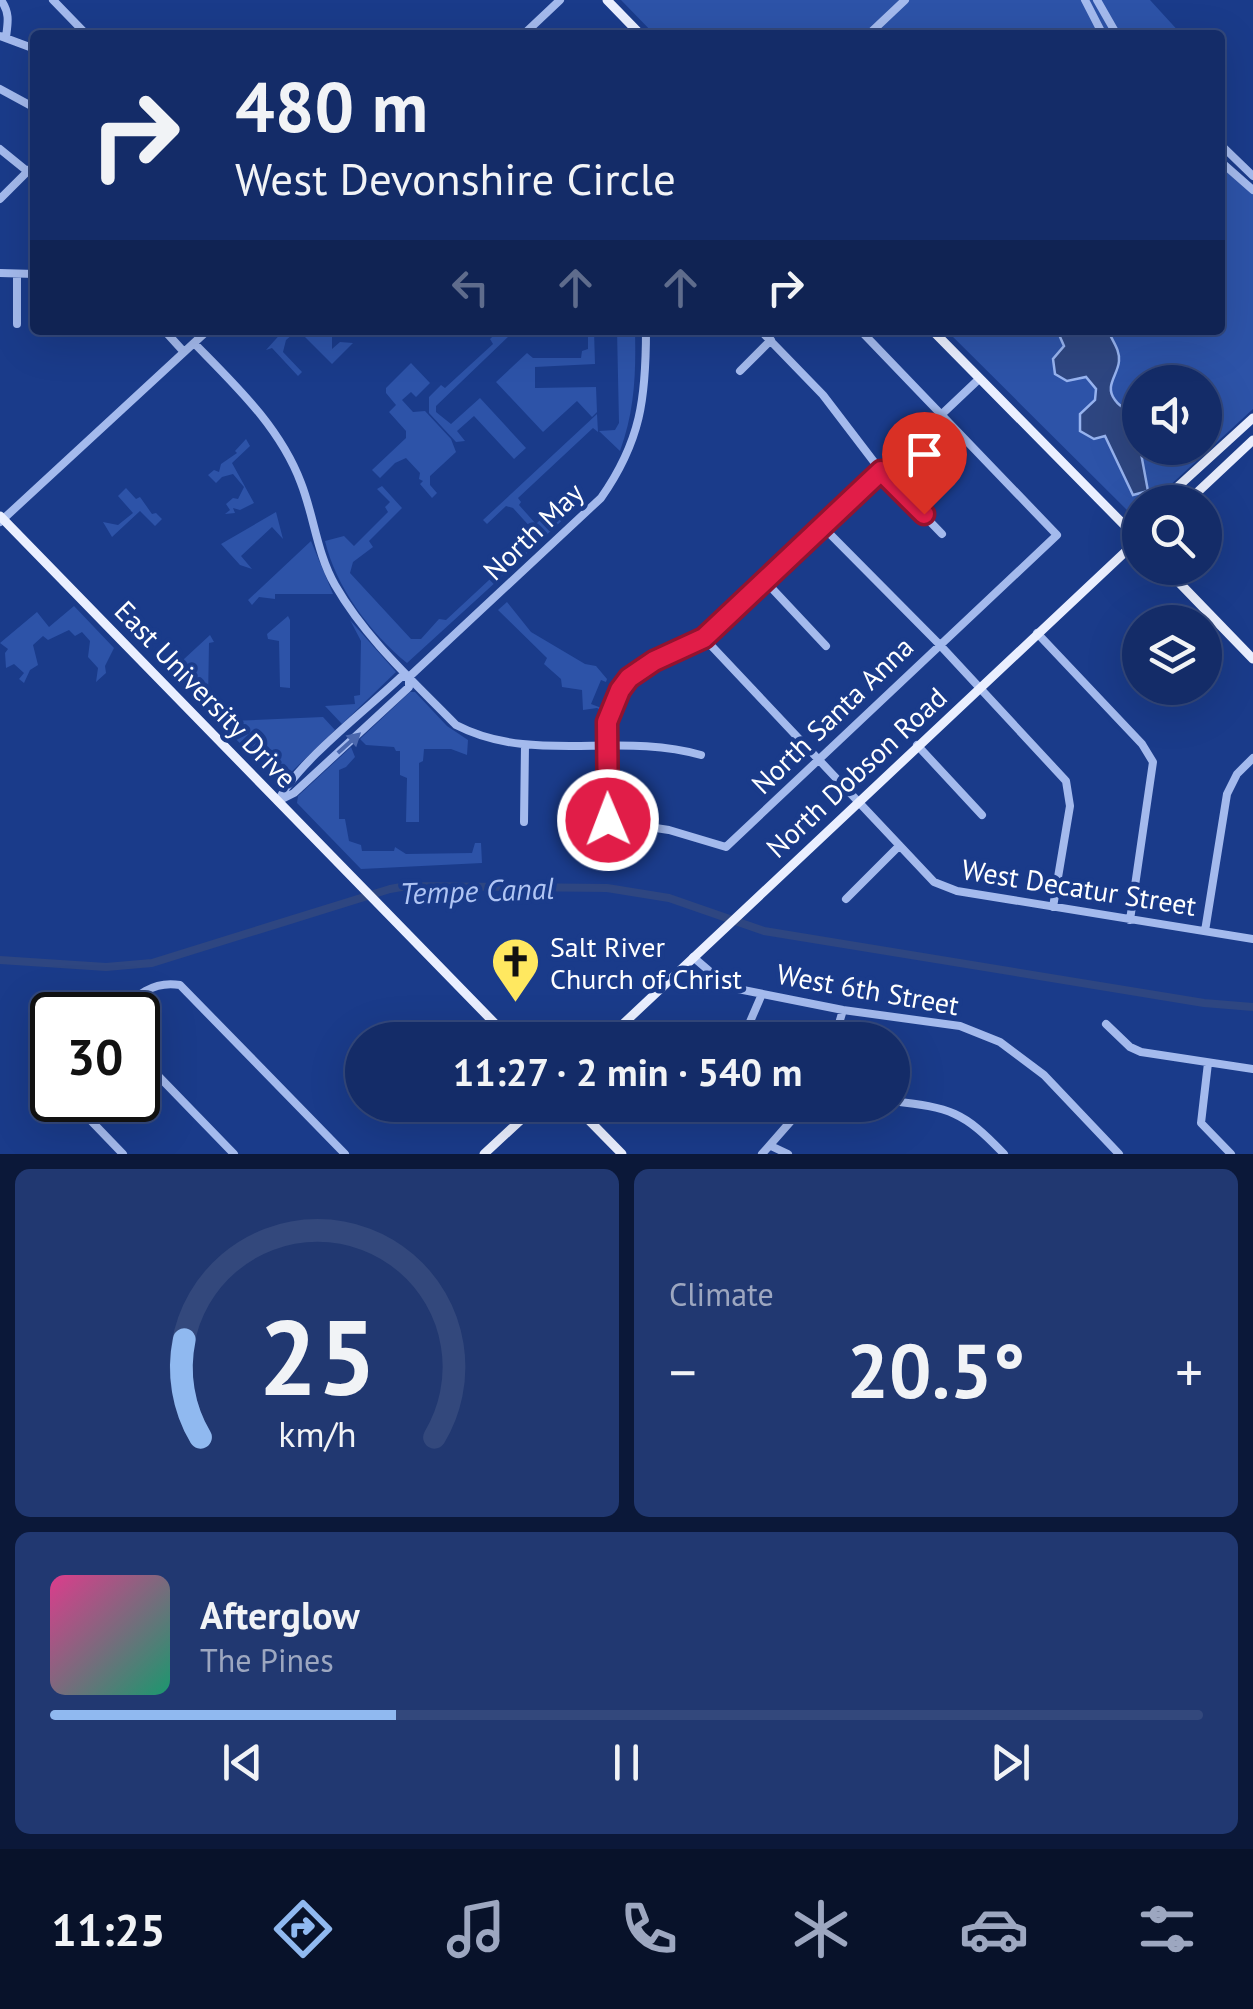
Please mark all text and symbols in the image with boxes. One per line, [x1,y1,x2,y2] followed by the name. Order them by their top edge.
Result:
[235,61,428,151] text: 480 m
[70,70,200,200] icon: right
[235,149,676,207] text: West Devonshire Circle
[443,260,498,315] icon: left
[548,260,603,315] icon: ahead
[653,260,708,315] icon: ahead
[758,260,813,315] icon: right
[1122,365,1222,705] map controls
[1122,365,1222,465] button: sound
[882,412,967,515] pin
[897,427,952,482] icon: arrive
[475,474,591,588] street label: North May
[1122,485,1222,585] button: search
[107,592,305,796] street label: East University Drive
[1122,605,1222,705] button: layers
[743,628,921,802] street label: North Santa Anna
[758,679,954,865] street label: North Dobson Road
[336,732,360,755] one-way arrow
[556,768,660,872] position arrow
[959,850,1199,924] street label: West Decatur Street
[399,868,555,912] water label: Tempe Canal
[550,928,743,997] place label: Salt River Church of Christ
[489,936,541,1004] church icon: Salt River Church of Christ
[774,955,962,1023] street label: West 6th Street
[30,992,160,1122] speed limit sign: 30
[453,1047,802,1096] text: 11:27 · 2 min · 540 m
[669,1273,774,1315] text: Climate
[258,1289,376,1424] text: 25
[847,1322,1025,1419] text: 20.5°
[669,1336,697,1407] text: −
[1175,1336,1203,1407] text: +
[278,1411,356,1457] text: km/h
[200,1590,360,1639] text: Afterglow
[200,1639,334,1681] text: The Pines
[215,1735,270,1790] icon: previous
[599,1735,654,1790] icon: pause
[983,1735,1038,1790] icon: next
[268,1894,338,1964] icon: directions
[441,1894,511,1964] icon: music
[614,1894,684,1964] icon: phone
[786,1894,856,1964] icon: climate
[959,1894,1029,1964] icon: car
[1132,1894,1202,1964] icon: filters
[51,1900,166,1958] text: 11:25

